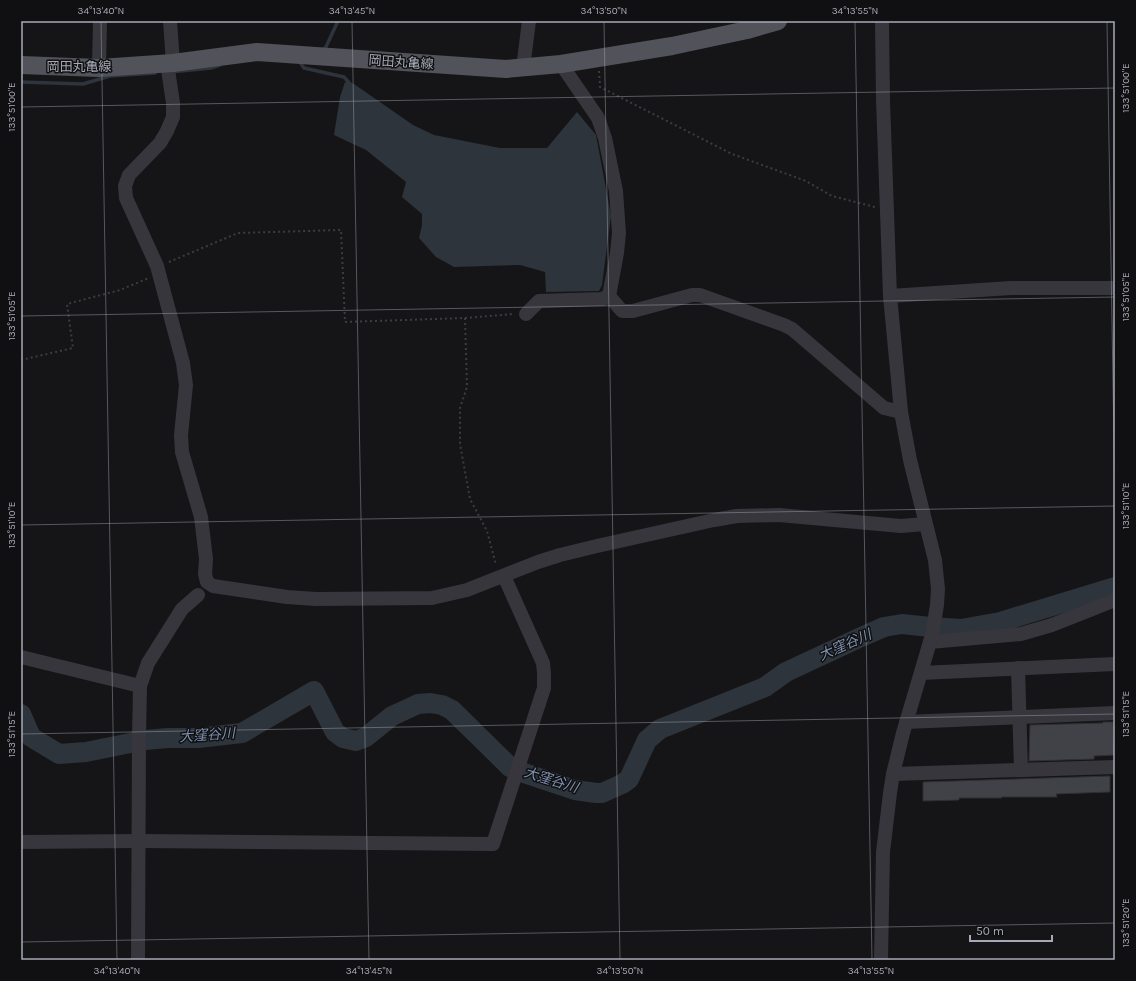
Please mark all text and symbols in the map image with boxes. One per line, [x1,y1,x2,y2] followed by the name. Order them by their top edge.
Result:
[78,5,124,17] text: 34°13'40"N
[329,5,375,17] text: 34°13'45"N
[581,5,627,17] text: 34°13'50"N
[832,5,878,17] text: 34°13'55"N
[368,52,434,72] street label: 岡田丸亀線
[46,59,112,74] street label: 岡田丸亀線
[1120,63,1132,113] text: 133°51'00"E
[6,82,18,132] text: 133°51'00"E
[1120,272,1132,322] text: 133°51'05"E
[6,291,18,341] text: 133°51'05"E
[1120,483,1132,529] text: 133°51'10"E
[6,502,18,548] text: 133°51'10"E
[816,625,876,664] water label: 大窪谷川
[1120,691,1132,737] text: 133°51'15"E
[6,711,18,757] text: 133°51'15"E
[178,724,238,745] water label: 大窪谷川
[522,764,582,797] water label: 大窪谷川
[1120,898,1132,948] text: 133°51'20"E
[970,917,1052,943] scale bar
[976,924,1004,938] text: 50 m
[94,965,140,977] text: 34°13'40"N
[346,965,392,977] text: 34°13'45"N
[597,965,643,977] text: 34°13'50"N
[848,965,894,977] text: 34°13'55"N

